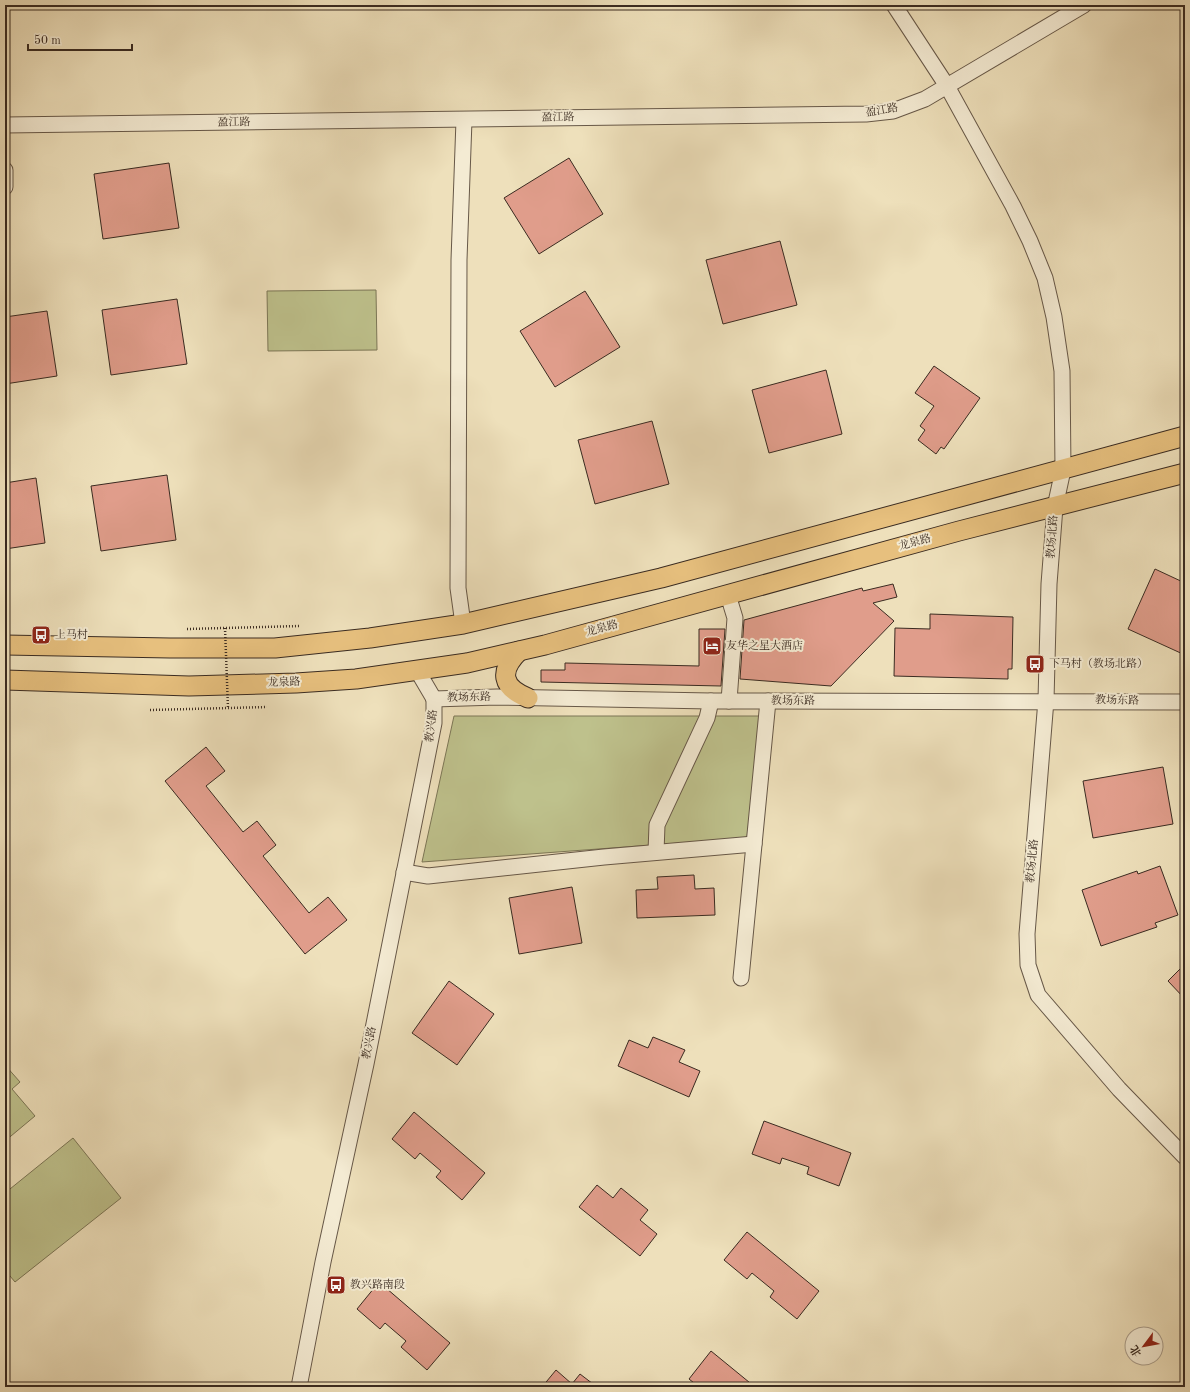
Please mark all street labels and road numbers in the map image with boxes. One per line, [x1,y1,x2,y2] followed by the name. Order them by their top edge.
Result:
[864,101,899,119] street label: 盈江路
[541,110,575,124] street label: 盈江路
[217,115,251,129] street label: 盈江路
[1044,515,1060,559] street label: 教场北路
[897,531,932,553] street label: 龙泉路
[584,617,619,639] street label: 龙泉路
[267,675,301,689] street label: 龙泉路
[447,690,491,704] street label: 教场东路
[1095,693,1139,707] street label: 教场东路
[771,694,815,707] street label: 教场东路
[423,709,439,743] street label: 教兴路
[1024,838,1040,883] street label: 教场北路
[359,1025,379,1060] street label: 教兴路

